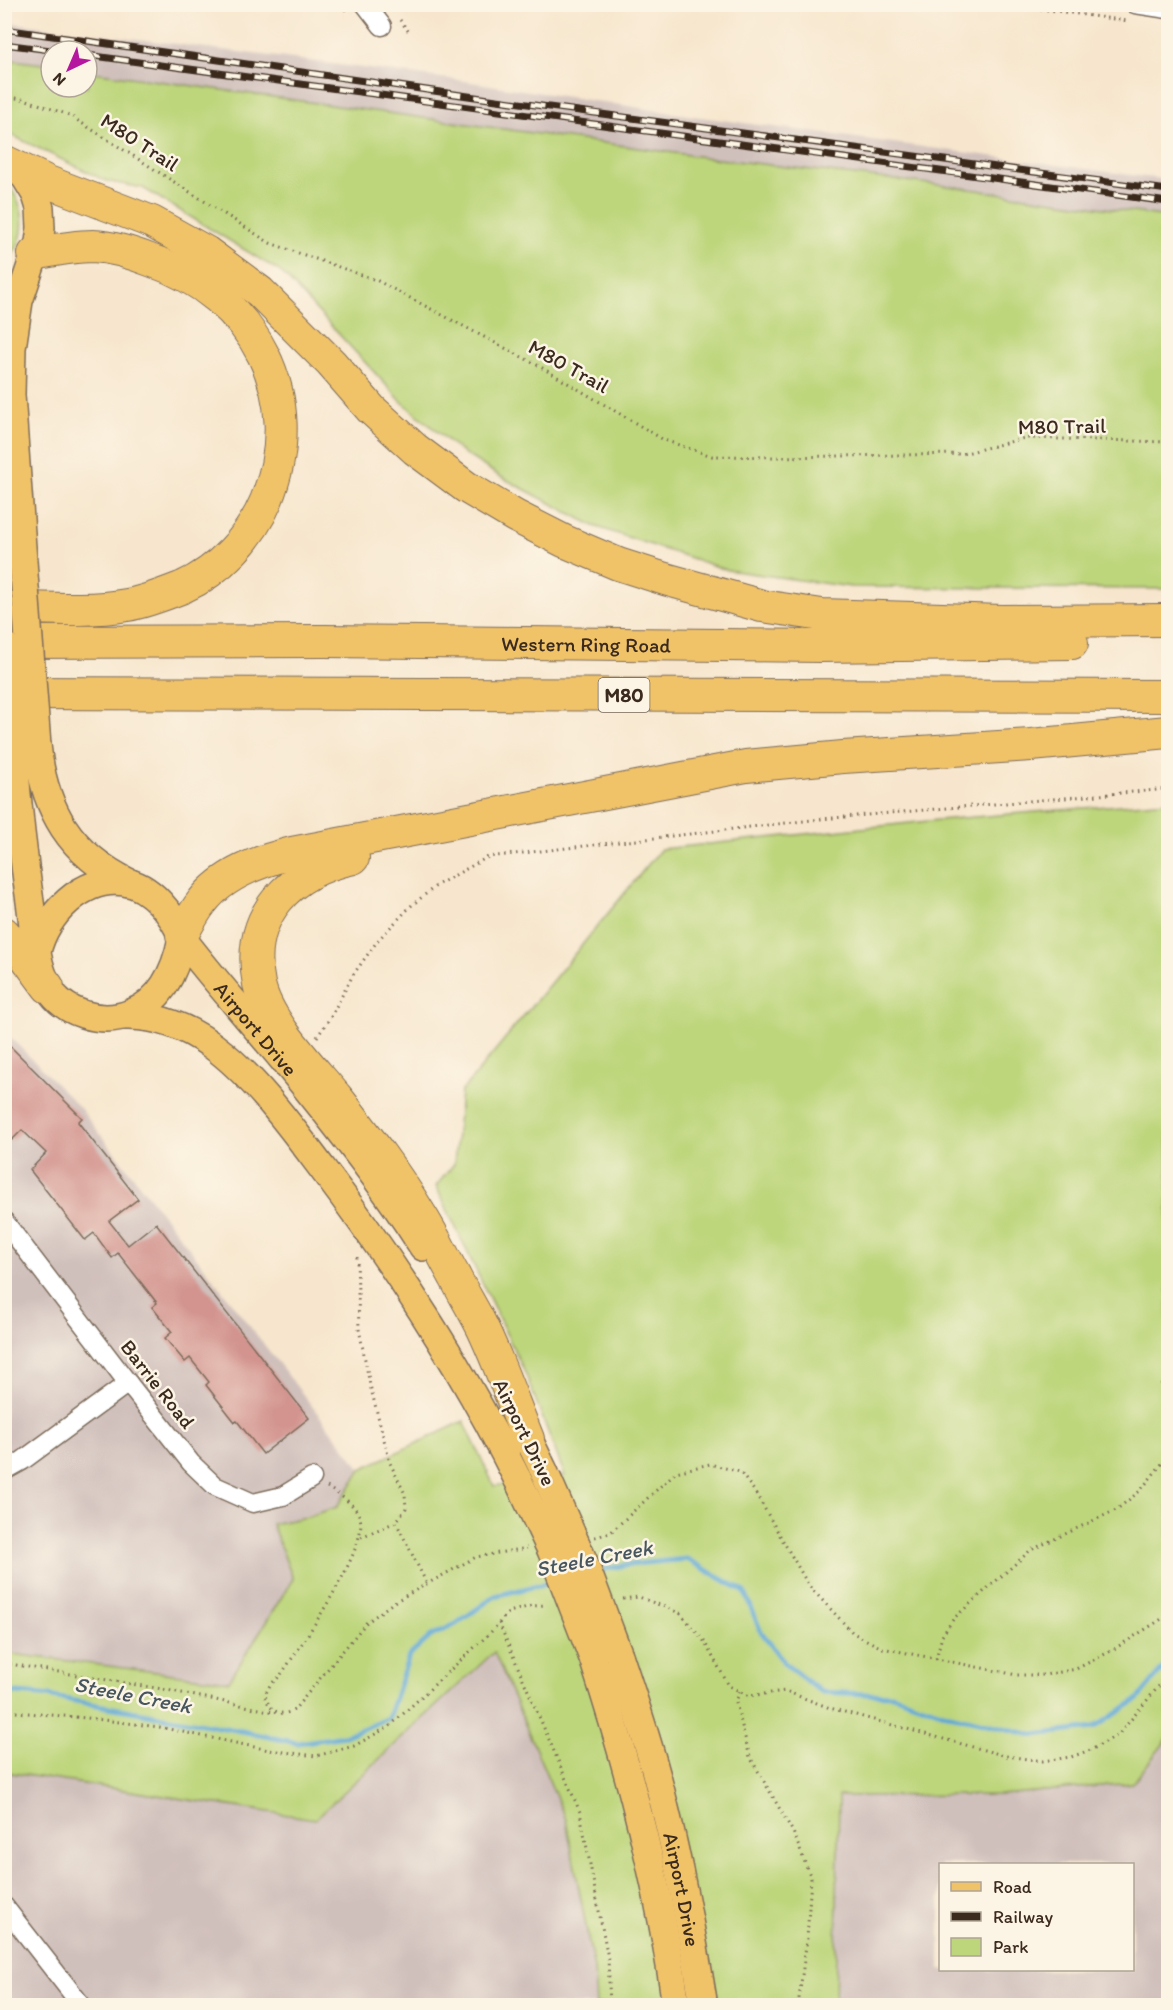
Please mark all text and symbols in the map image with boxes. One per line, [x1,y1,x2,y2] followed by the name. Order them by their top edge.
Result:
[39,39,99,99] north arrow
[48,69,69,90] text: N
[96,108,184,176] street label: M80 Trail
[524,334,614,398] street label: M80 Trail
[1018,413,1106,439] street label: M80 Trail
[501,630,671,657] street label: Western Ring Road
[598,678,650,712] road number: M80
[209,976,303,1081] street label: Airport Drive
[115,1334,201,1434] street label: Barrie Road
[488,1374,562,1490] street label: Airport Drive
[533,1533,656,1583] water label: Steele Creek
[72,1670,195,1720] water label: Steele Creek
[659,1830,706,1948] street label: Airport Drive
[939,1863,1134,1971] legend
[993,1876,1032,1898] text: Road
[993,1906,1054,1928] text: Railway
[993,1936,1028,1958] text: Park

